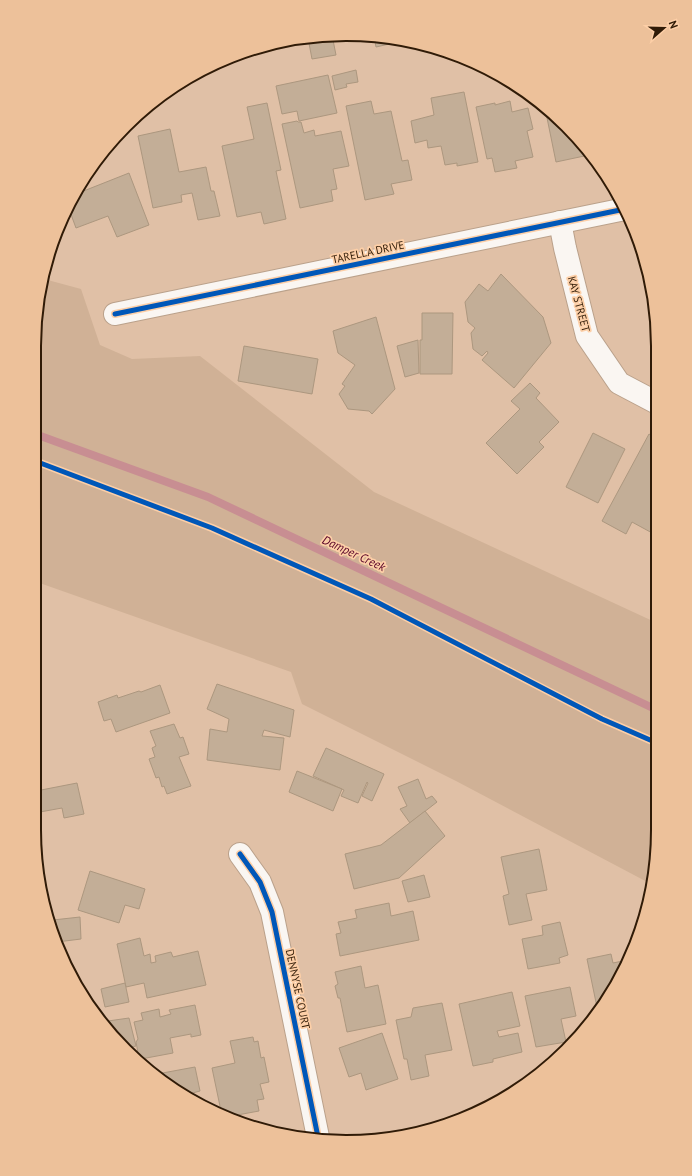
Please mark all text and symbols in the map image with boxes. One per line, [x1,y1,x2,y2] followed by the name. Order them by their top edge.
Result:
[644,8,684,48] north arrow
[666,19,681,30] text: N
[330,237,406,267] street label: TARELLA DRIVE
[565,275,593,333] street label: KAY STREET
[320,532,388,574] water label: Damper Creek
[283,948,313,1030] street label: DENNYSE COURT

